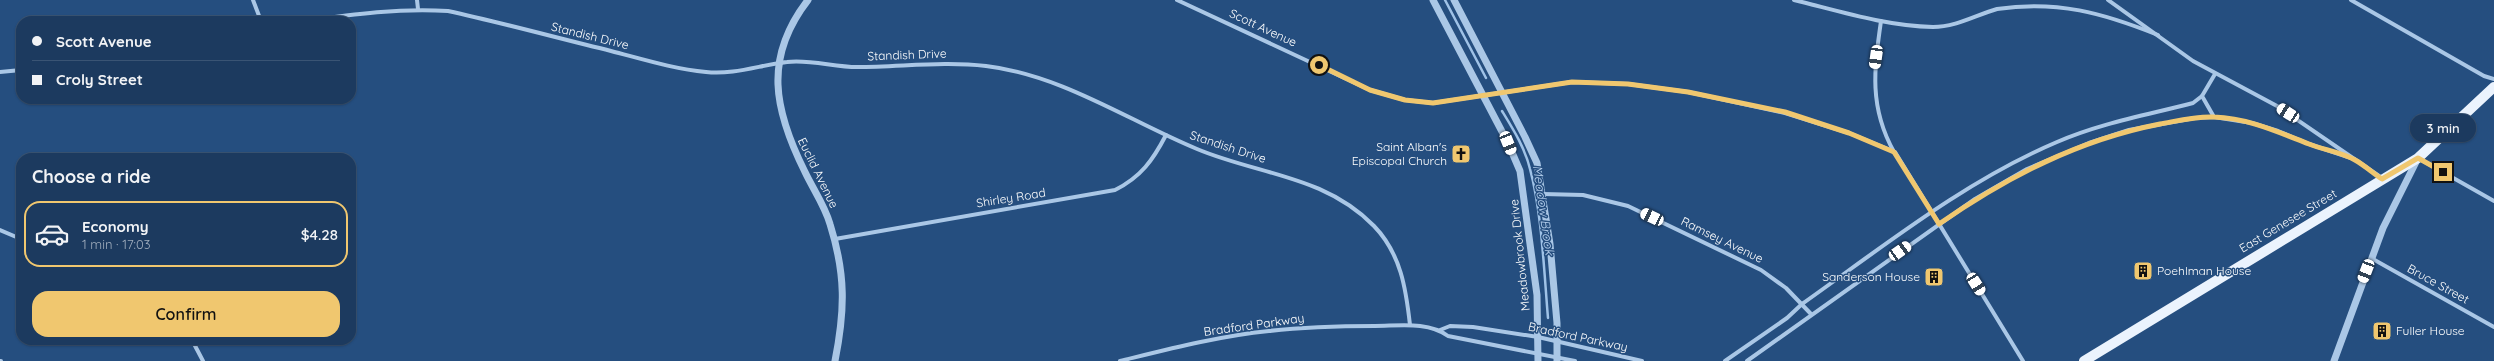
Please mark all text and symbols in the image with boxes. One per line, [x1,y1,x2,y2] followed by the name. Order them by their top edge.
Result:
[1227,5,1300,50] street label: Scott Avenue
[550,19,631,52] street label: Standish Drive
[56,32,152,51] text: Scott Avenue
[1868,44,1884,70] car
[867,46,947,63] street label: Standish Drive
[1310,56,1328,74] route start
[56,70,143,89] text: Croly Street
[2275,101,2301,125] car
[2410,114,2476,142] callout: 3 min
[2426,120,2460,136] text: 3 min
[1188,127,1268,166] street label: Standish Drive
[1498,130,1518,156] car
[795,135,842,211] street label: Euclid Avenue
[1352,139,1447,168] place label: Saint Alban's Episcopal Church
[1450,143,1472,165] church icon: Saint Alban's Episcopal Church
[2434,163,2452,181] route end
[1530,164,1558,257] water label: Meadow Brook
[32,165,151,188] text: Choose a ride
[975,185,1047,210] street label: Shirley Road
[2236,186,2339,256] street label: East Genesee Street
[1506,198,1533,312] street label: Meadowbrook Drive
[1639,206,1665,228] car
[1679,213,1766,266] street label: Ramsey Avenue
[34,216,70,252] icon: car
[82,217,149,236] text: Economy
[301,225,338,244] text: $4.28
[82,236,151,252] text: 1 min · 17:03
[1887,239,1913,263] car
[2356,258,2376,284] car
[2132,260,2154,282] building icon: Poehlman House
[2405,260,2472,307] street label: Bruce Street
[2157,263,2251,278] place label: Poehlman House
[1923,266,1945,288] building icon: Sanderson House
[1822,269,1920,284] place label: Sanderson House
[1965,271,1987,297] car
[32,291,340,337] button: Confirm
[1203,310,1305,339] street label: Bradford Parkway
[1527,319,1629,354] street label: Bradford Parkway
[2371,320,2393,342] building icon: Fuller House
[2396,323,2465,338] place label: Fuller House

